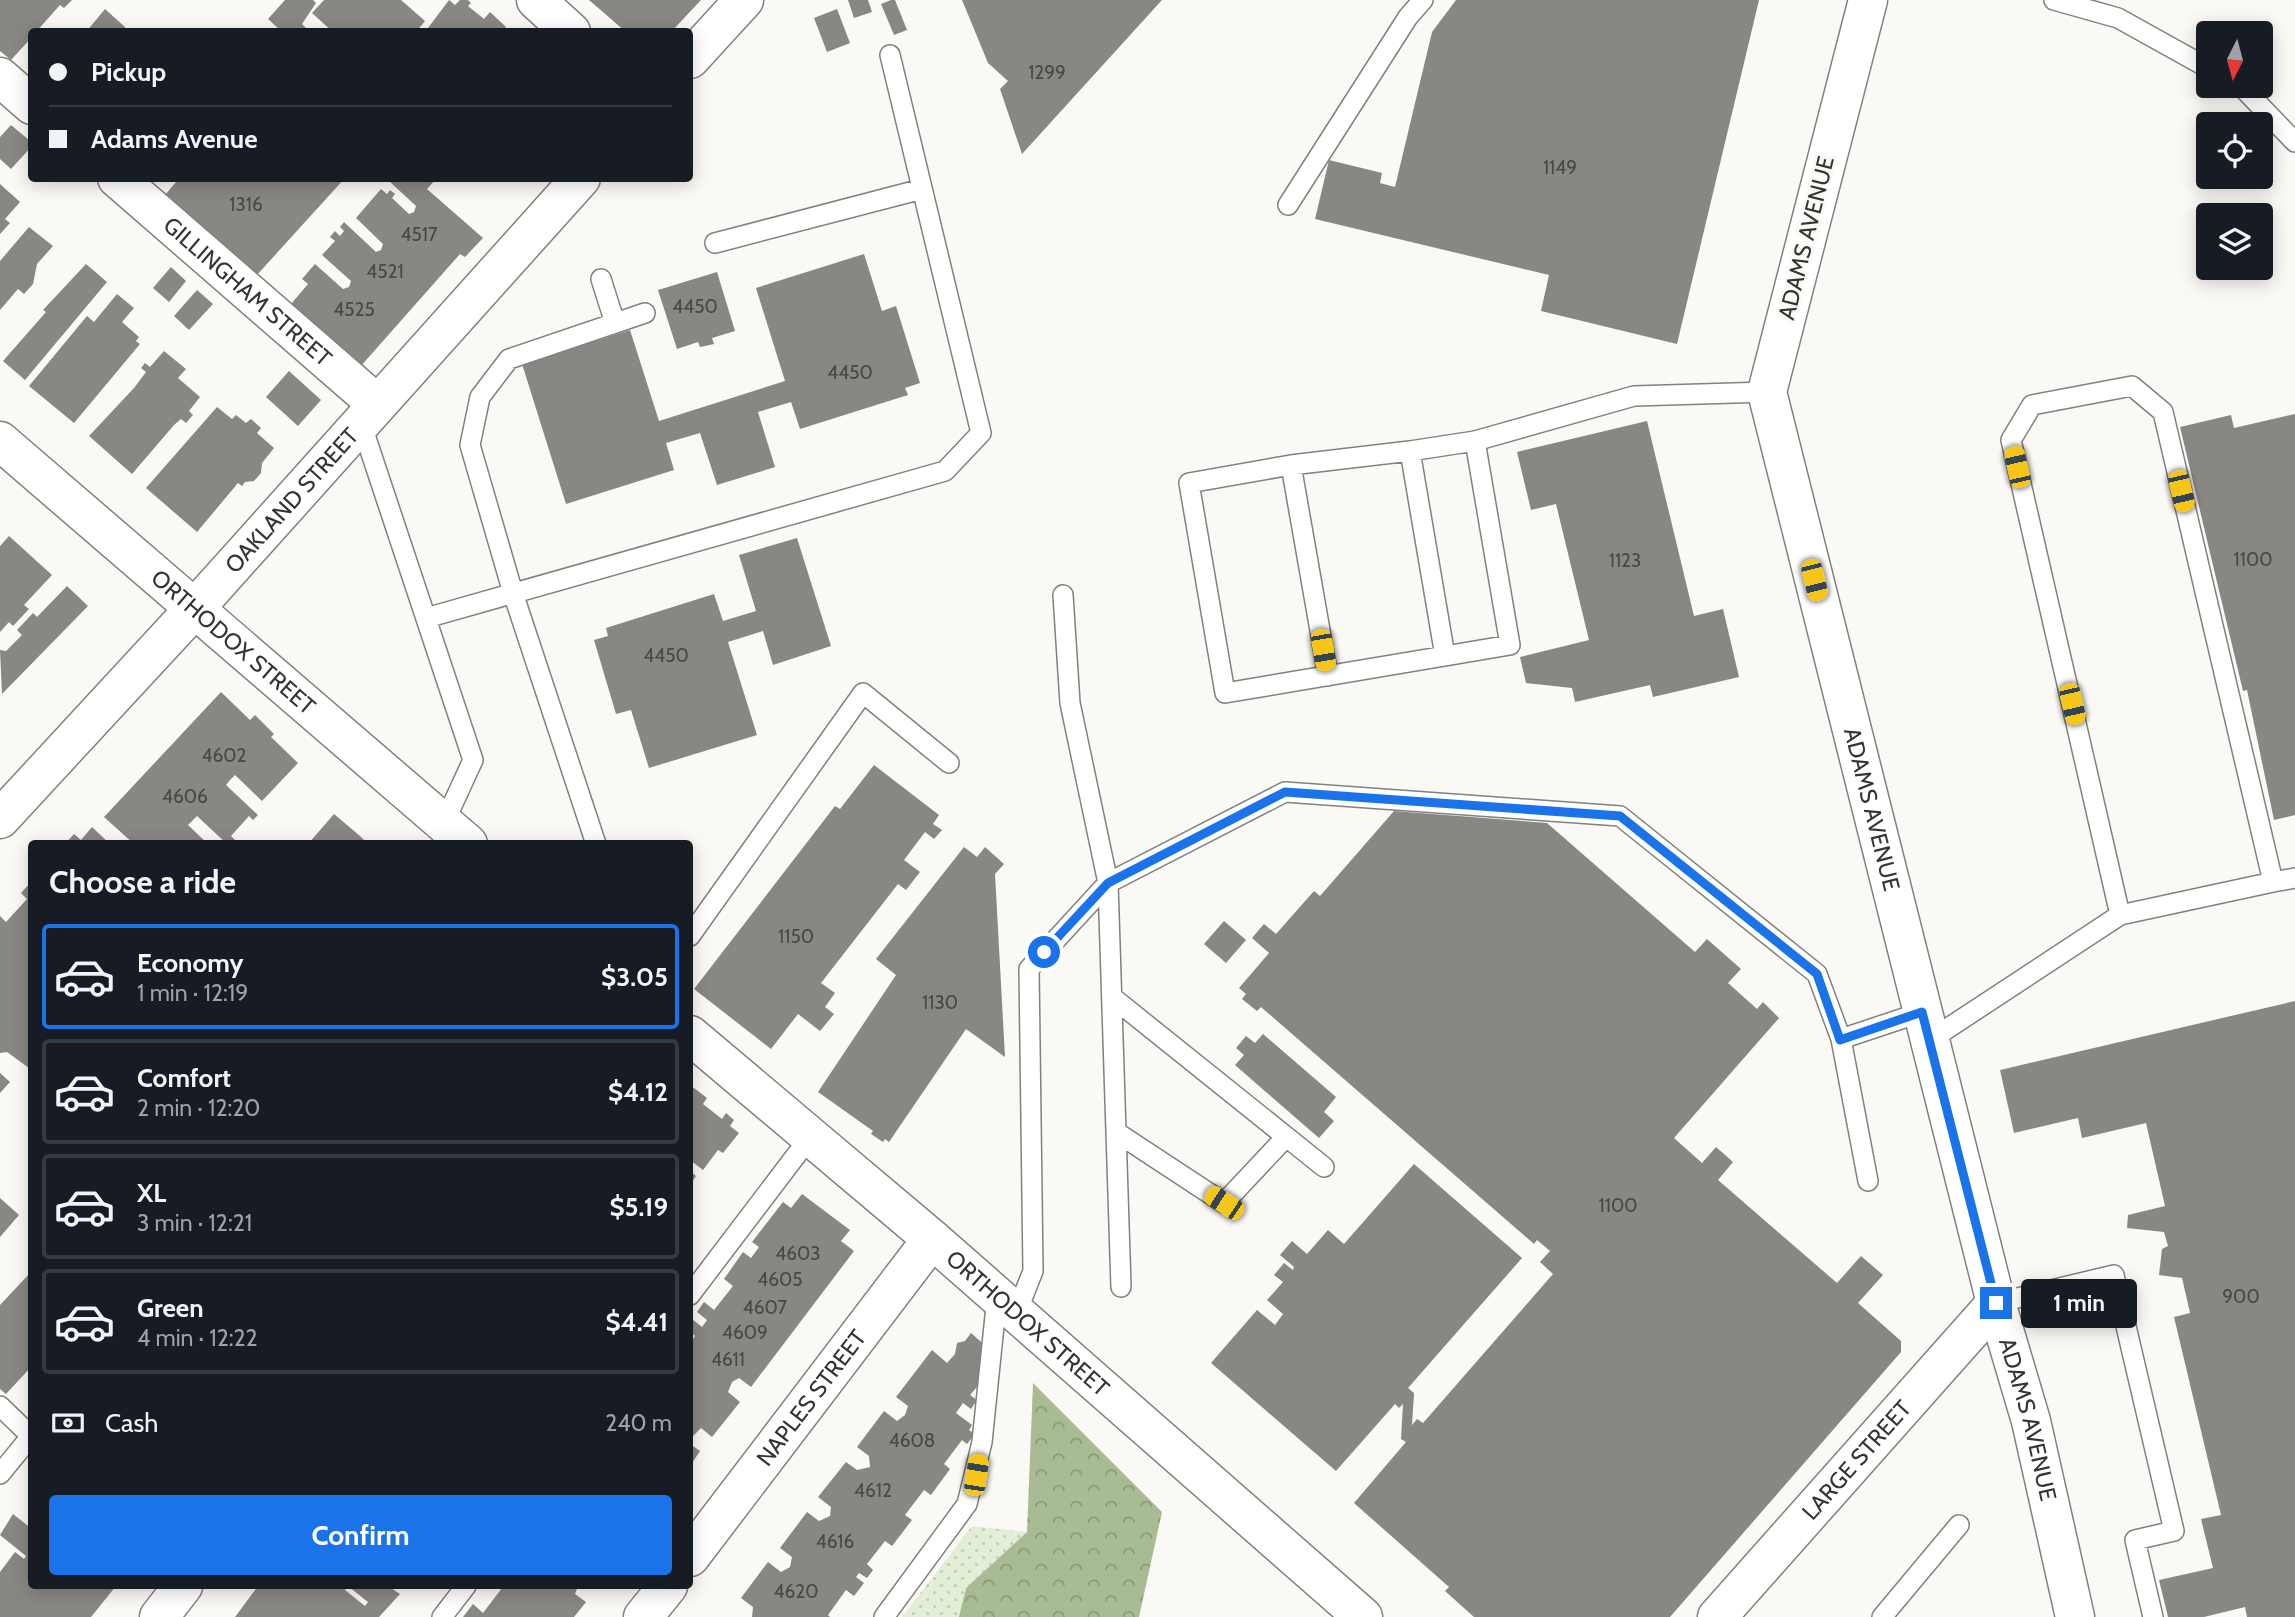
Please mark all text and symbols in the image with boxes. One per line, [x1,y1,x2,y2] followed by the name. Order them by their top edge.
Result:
[2196,21,2273,98] north arrow
[2196,21,2273,280] map controls
[91,56,166,88] text: Pickup
[1028,61,1066,84] house number: 1299
[2196,112,2273,189] button: locate
[91,123,258,155] text: Adams Avenue
[1772,153,1840,323] street label: ADAMS AVENUE
[1543,156,1577,179] house number: 1149
[229,193,263,216] house number: 1316
[2196,203,2273,280] button: layers
[158,211,337,372] street label: GILLINGHAM STREET
[400,223,438,246] house number: 4517
[366,260,404,283] house number: 4521
[672,295,718,318] house number: 4450
[333,298,375,321] house number: 4525
[827,361,873,384] house number: 4450
[219,422,364,579] street label: OAKLAND STREET
[2003,444,2032,490] car
[2167,468,2196,514] car
[2234,548,2272,571] house number: 1100
[1609,549,1641,572] house number: 1123
[1799,557,1830,603] car
[146,564,321,720] street label: ORTHODOX STREET
[1310,627,1337,673] car
[643,644,689,667] house number: 4450
[2058,681,2087,727] car
[1838,725,1906,894] street label: ADAMS AVENUE
[202,744,247,767] house number: 4602
[162,785,208,808] house number: 4606
[49,862,236,901] text: Choose a ride
[778,925,814,948] house number: 1150
[1028,936,1060,968] route start
[53,945,116,1008] icon: car
[137,947,243,979] text: Economy
[601,961,668,993] text: $3.05
[137,979,248,1007] text: 1 min · 12:19
[922,991,958,1014] house number: 1130
[53,1060,116,1123] icon: car
[137,1062,231,1094] text: Comfort
[608,1076,668,1108] text: $4.12
[137,1094,260,1122] text: 2 min · 12:20
[53,1175,116,1238] icon: car
[137,1177,166,1209] text: XL
[1201,1183,1248,1223] car
[609,1191,668,1223] text: $5.19
[1599,1194,1637,1217] house number: 1100
[137,1209,252,1237] text: 3 min · 12:21
[775,1242,821,1265] house number: 4603
[941,1244,1115,1402] street label: ORTHODOX STREET
[757,1268,803,1291] house number: 4605
[2021,1278,2136,1328] callout: 1 min
[2222,1285,2260,1308] house number: 900
[1980,1287,2012,1319] route end
[2053,1289,2105,1317] text: 1 min
[53,1290,116,1353] icon: car
[137,1292,204,1324] text: Green
[743,1296,788,1319] house number: 4607
[605,1306,668,1338] text: $4.41
[722,1321,768,1344] house number: 4609
[137,1324,258,1352] text: 4 min · 12:22
[750,1324,872,1471] street label: NAPLES STREET
[1993,1335,2063,1504] street label: ADAMS AVENUE
[711,1348,745,1371] house number: 4611
[1796,1395,1917,1526] street label: LARGE STREET
[49,1404,87,1442] icon: cash
[105,1407,158,1439] text: Cash
[605,1409,672,1437] text: 240 m
[889,1429,935,1452] house number: 4608
[963,1453,990,1497] car
[854,1479,892,1502] house number: 4612
[49,1495,672,1575] button: Confirm
[816,1530,854,1553] house number: 4616
[774,1580,819,1603] house number: 4620

